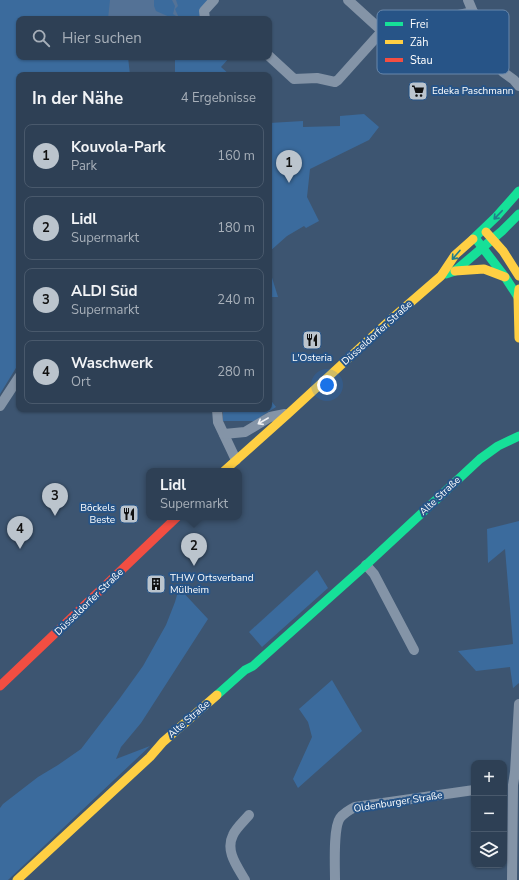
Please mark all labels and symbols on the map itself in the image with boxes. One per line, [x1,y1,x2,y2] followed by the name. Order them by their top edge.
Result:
[377,10,509,74] legend
[410,17,428,32] text: Frei
[410,35,428,50] text: Zäh
[410,53,433,68] text: Stau
[407,80,429,102] supermarket icon: Edeka Paschmann
[432,84,514,98] place label: Edeka Paschmann
[276,150,302,183] pin: 1
[493,210,503,220] one-way arrow
[452,250,461,260] one-way arrow
[339,297,415,369] street label: Düsseldorfer Straße
[301,329,323,351] restaurant icon: L'Osteria
[292,351,332,365] place label: L'Osteria
[317,375,337,395] your location
[257,418,269,426] one-way arrow
[416,473,464,519] street label: Alte Straße
[42,483,68,516] pin: 3
[80,501,115,527] place label: Böckels Beste
[118,503,140,525] restaurant icon: Böckels Beste
[7,516,33,549] pin: 4
[181,533,207,566] pin: 2
[52,565,126,639] street label: Düsseldorfer Straße
[170,571,254,597] place label: THW Ortsverband Mülheim
[145,573,167,595] building icon: THW Ortsverband Mülheim
[165,697,213,741] street label: Alte Straße
[353,788,443,816] street label: Oldenburger Straße

